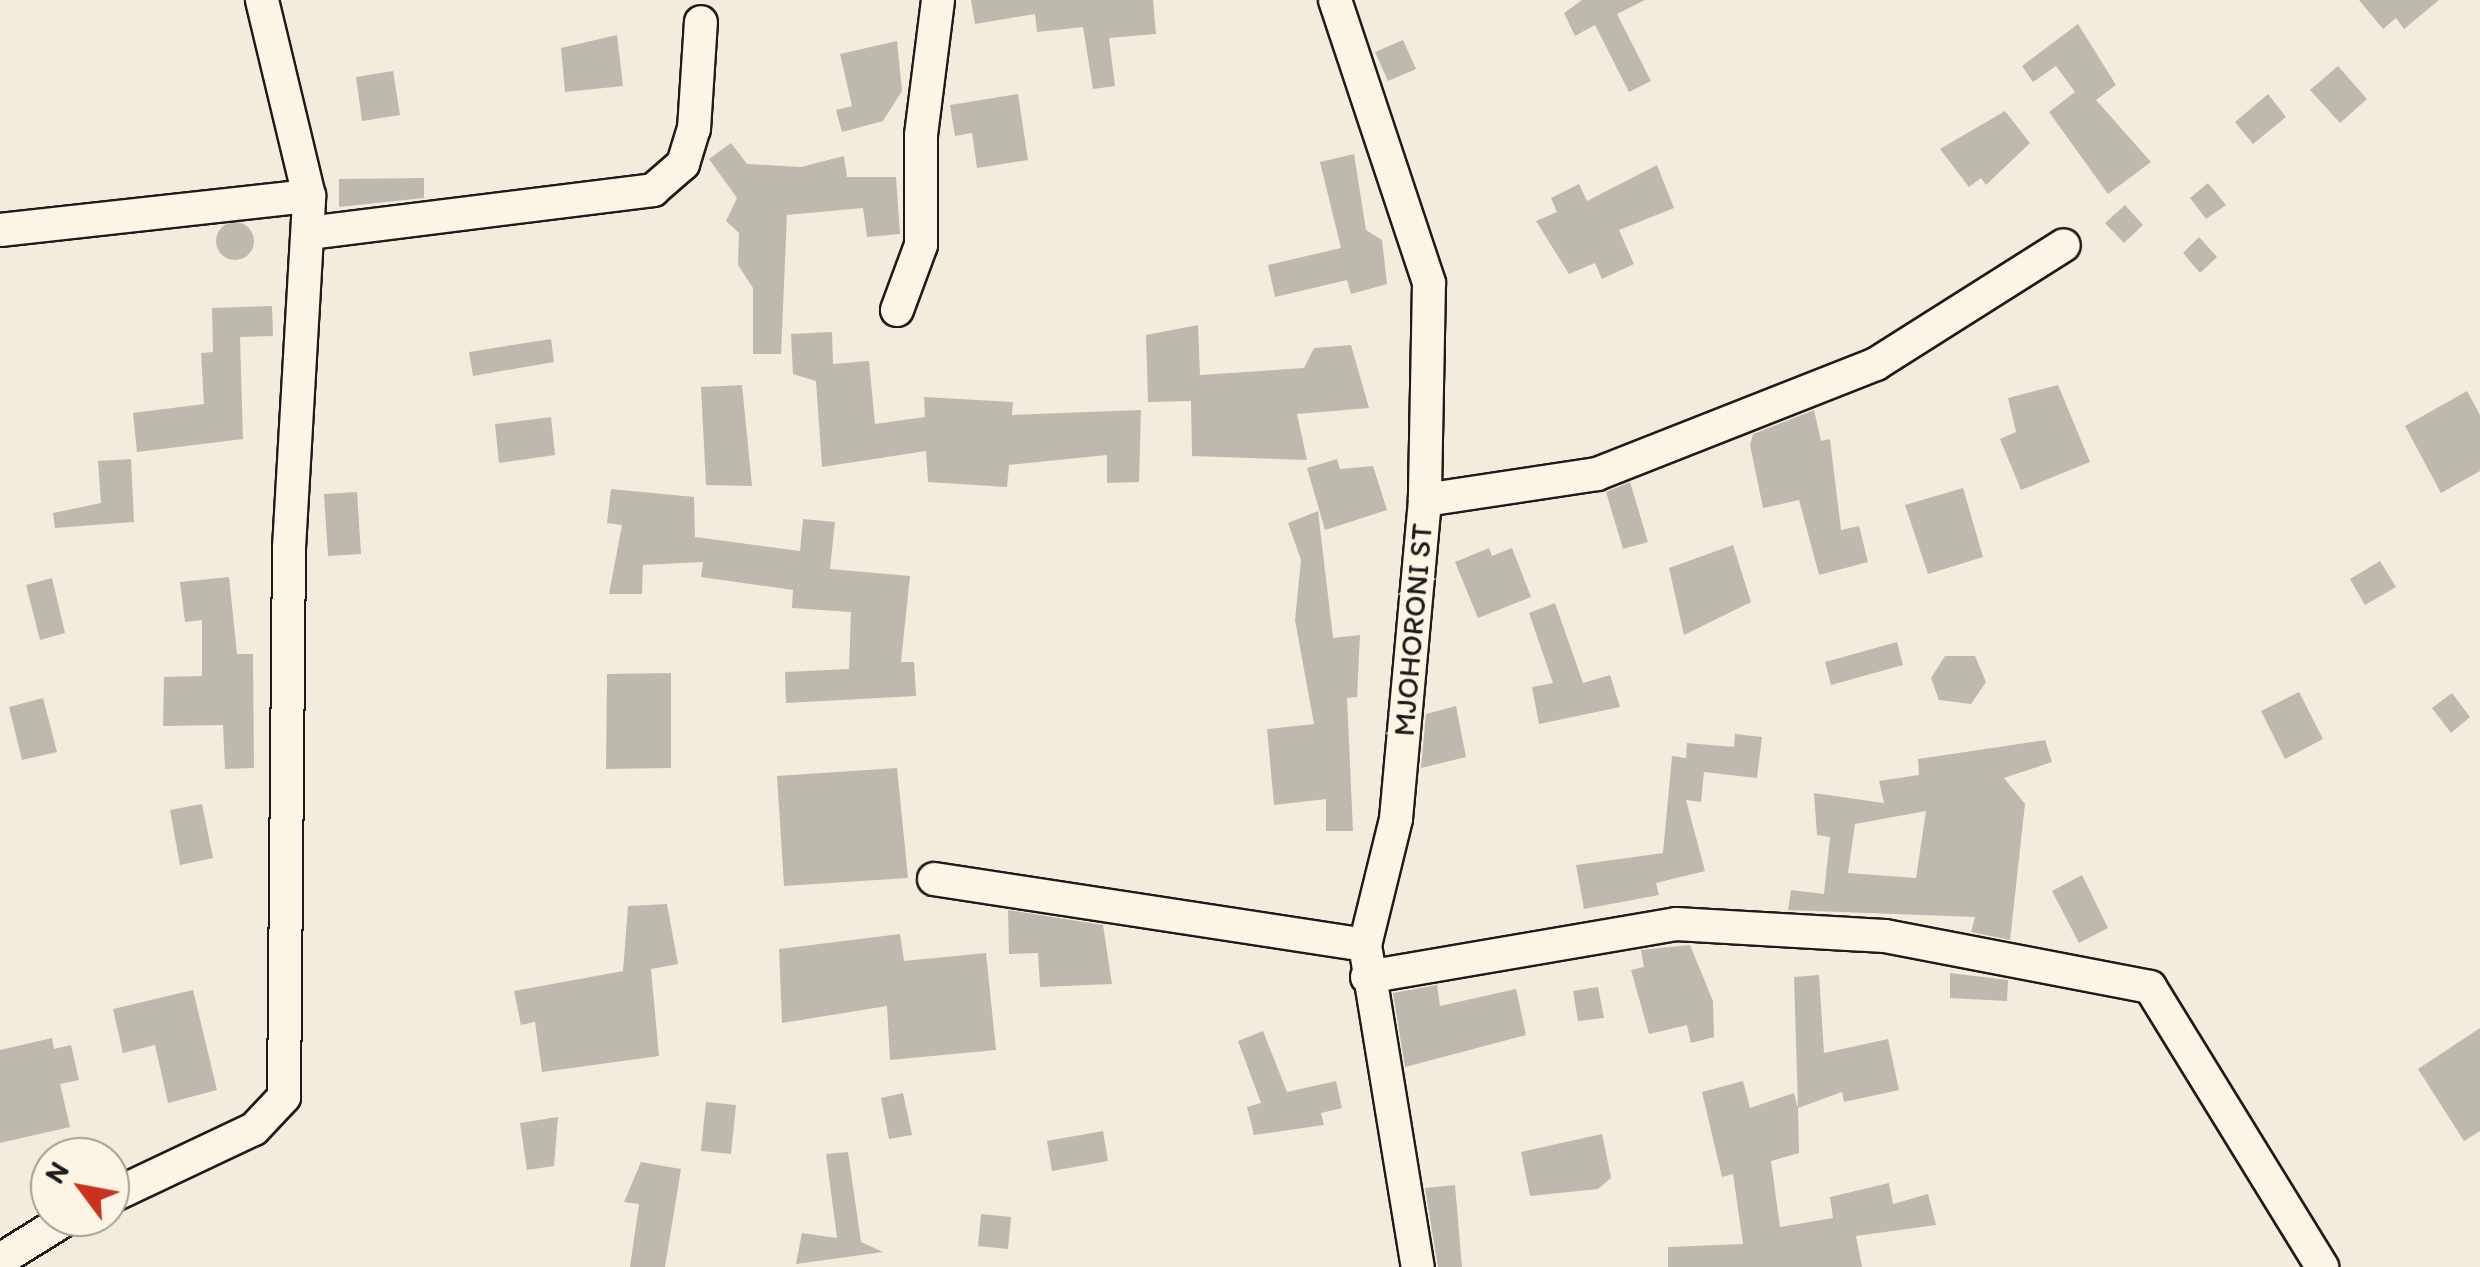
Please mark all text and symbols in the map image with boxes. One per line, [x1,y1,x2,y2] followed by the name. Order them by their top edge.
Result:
[1386,522,1440,738] street label: MJOHORONI ST
[30,1137,130,1237] north arrow
[37,1155,76,1189] text: N

